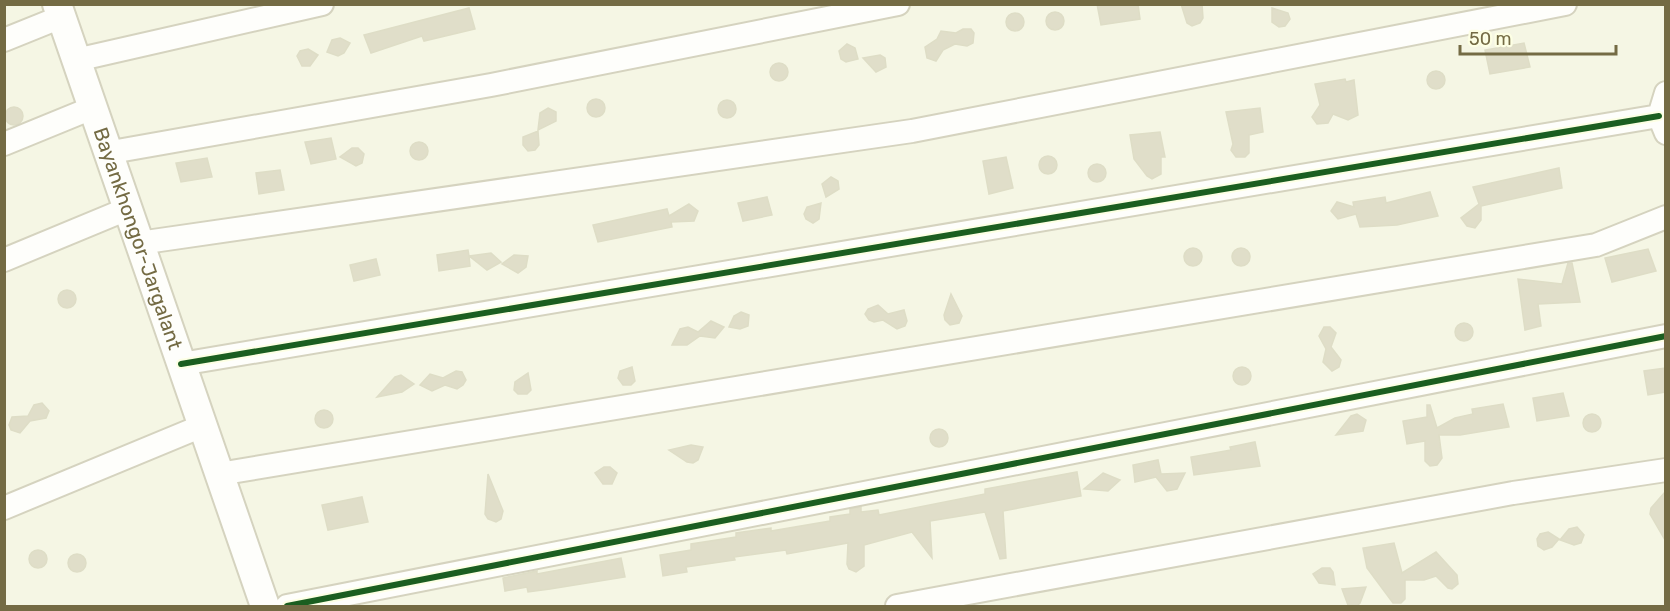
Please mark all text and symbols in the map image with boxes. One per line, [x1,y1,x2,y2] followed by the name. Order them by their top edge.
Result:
[1460,18,1616,56] scale bar
[1469,28,1512,50] text: 50 m
[89,124,188,353] street label: Bayankhongor-Jargalant

